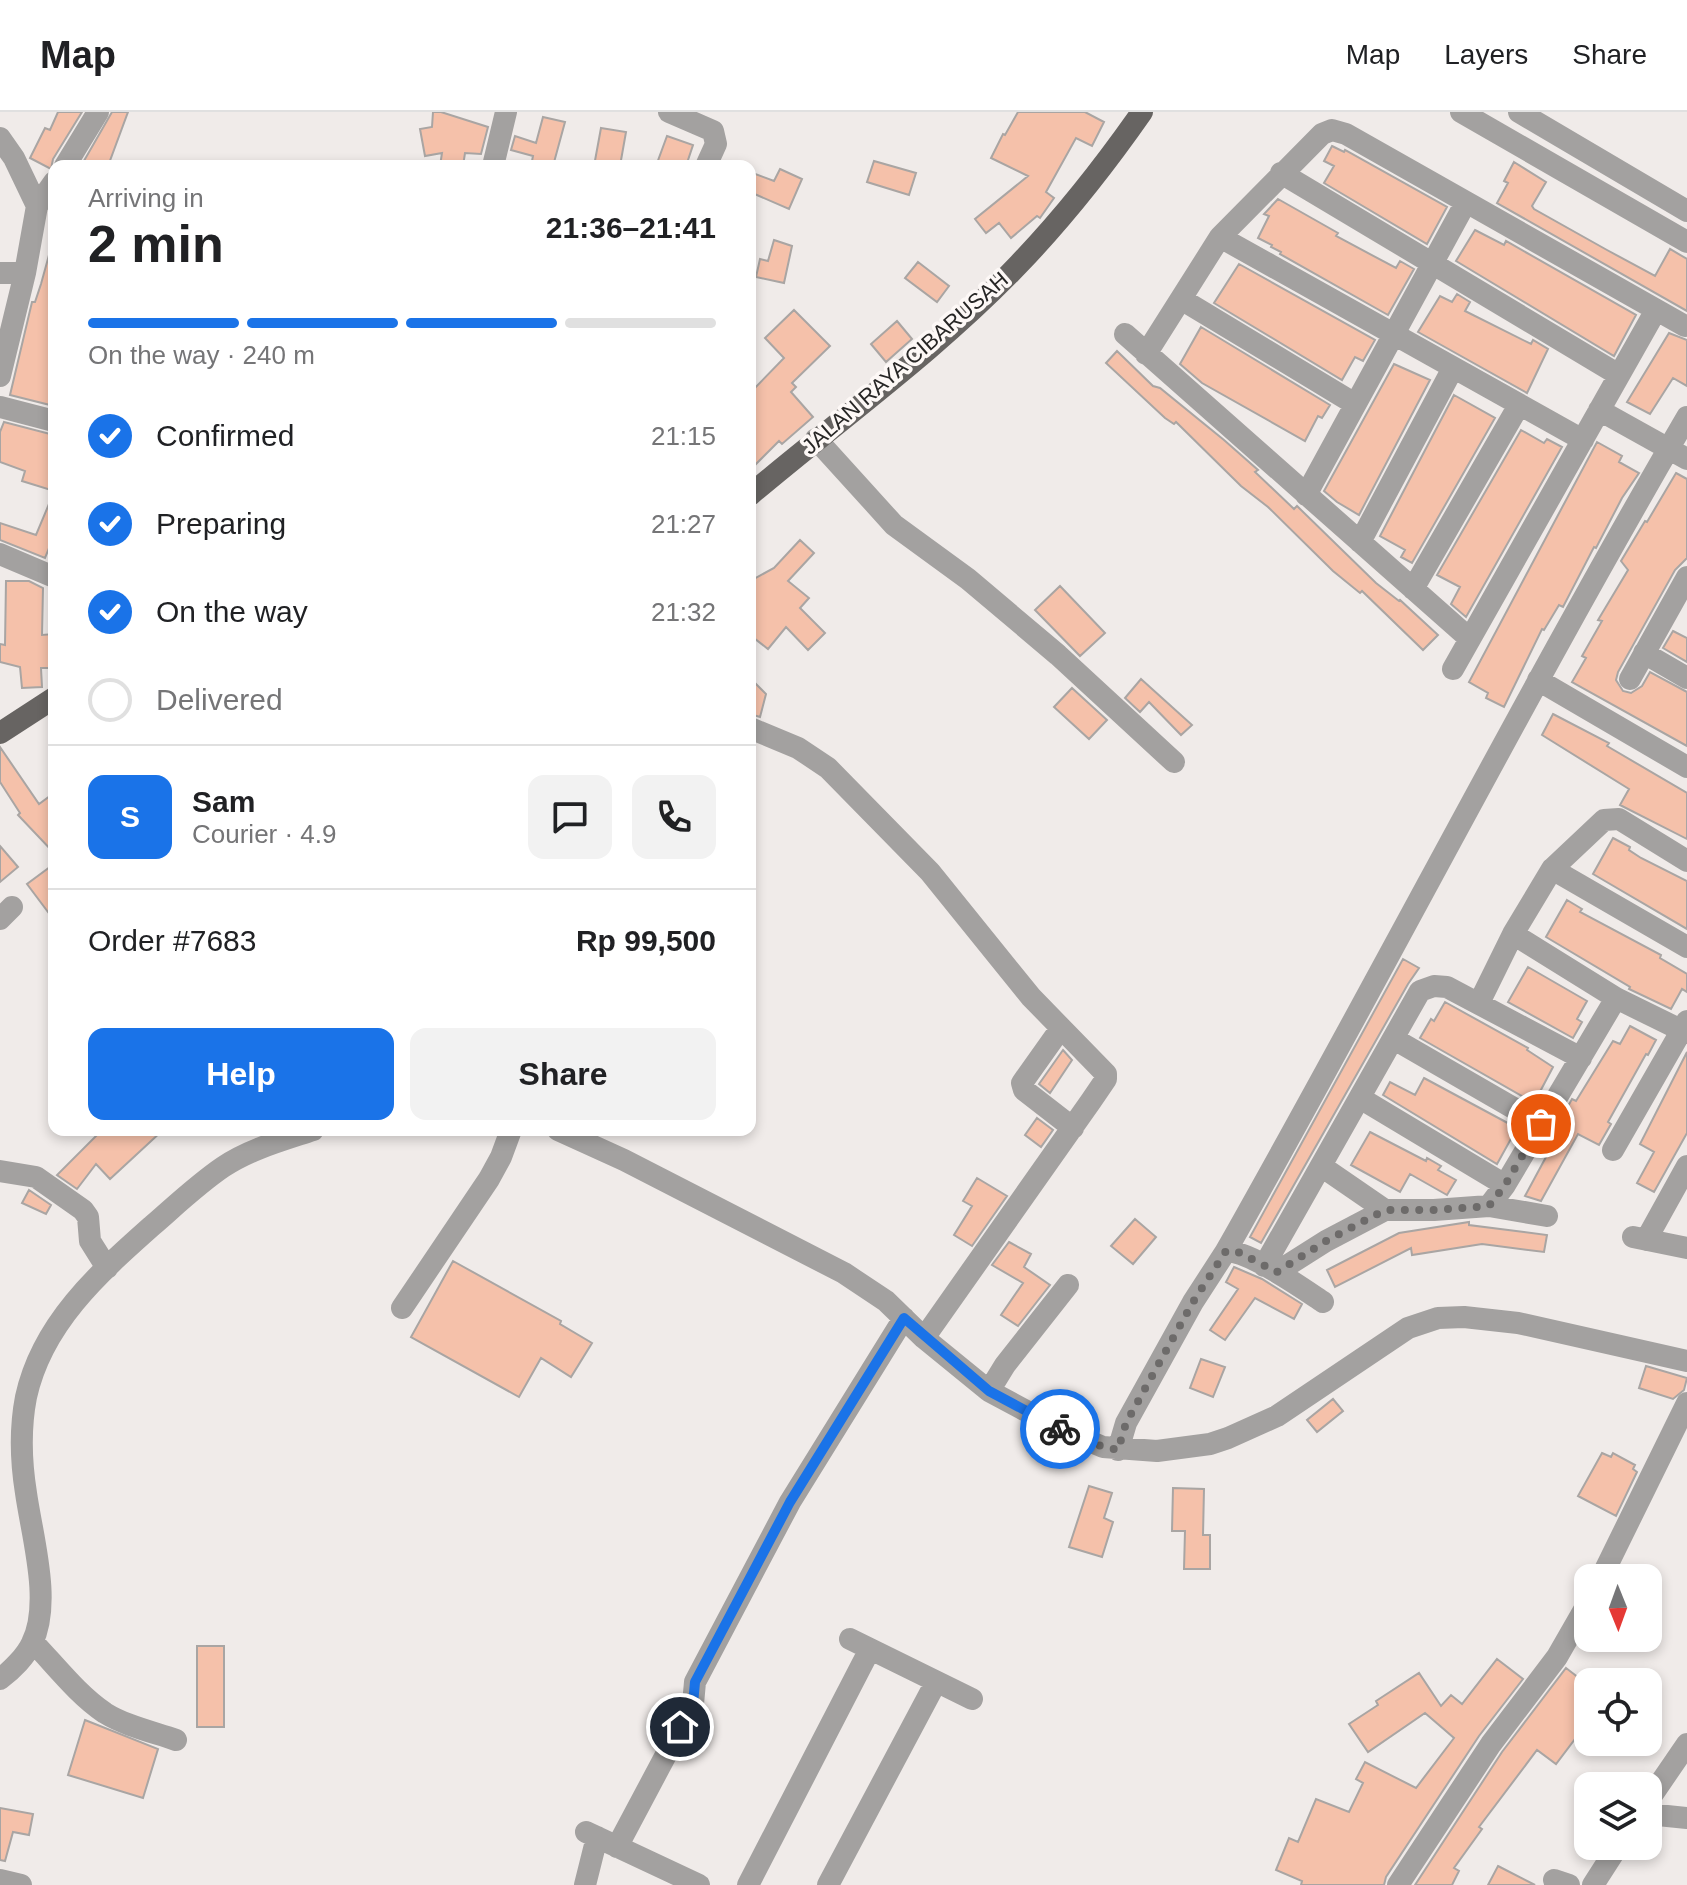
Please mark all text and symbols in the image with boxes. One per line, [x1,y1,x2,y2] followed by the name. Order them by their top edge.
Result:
[40,34,116,76] text: Map
[1346,39,1400,70] text: Map
[1444,39,1528,70] text: Layers
[1572,39,1647,70] text: Share
[88,183,204,213] text: Arriving in
[546,211,716,244] text: 21:36–21:41
[88,215,224,273] text: 2 min
[797,267,1013,459] street label: JALAN RAYA CIBARUSAH
[88,340,315,370] text: On the way · 240 m
[88,414,132,458] icon: check
[156,419,294,452] text: Confirmed
[651,421,716,451] text: 21:15
[88,502,132,546] icon: check
[156,507,286,540] text: Preparing
[651,509,716,539] text: 21:27
[88,590,132,634] icon: check
[156,595,308,628] text: On the way
[651,597,716,627] text: 21:32
[156,683,283,716] text: Delivered
[528,775,612,859] button: chat
[632,775,716,859] button: phone
[192,785,255,818] text: Sam
[120,800,140,833] text: S
[192,819,337,849] text: Courier · 4.9
[88,924,256,957] text: Order #7683
[576,924,716,957] text: Rp 99,500
[88,1028,394,1120] button: Help
[410,1028,716,1120] button: Share
[1507,1090,1575,1158] pin
[1519,1102,1563,1146] icon: bag
[1020,1389,1100,1469] courier
[1038,1407,1082,1451] icon: bike
[1574,1564,1662,1652] north arrow
[1574,1564,1662,1860] map controls
[1574,1668,1662,1756] button: locate
[646,1693,714,1761] pin
[658,1705,702,1749] icon: home
[1574,1772,1662,1860] button: layers

